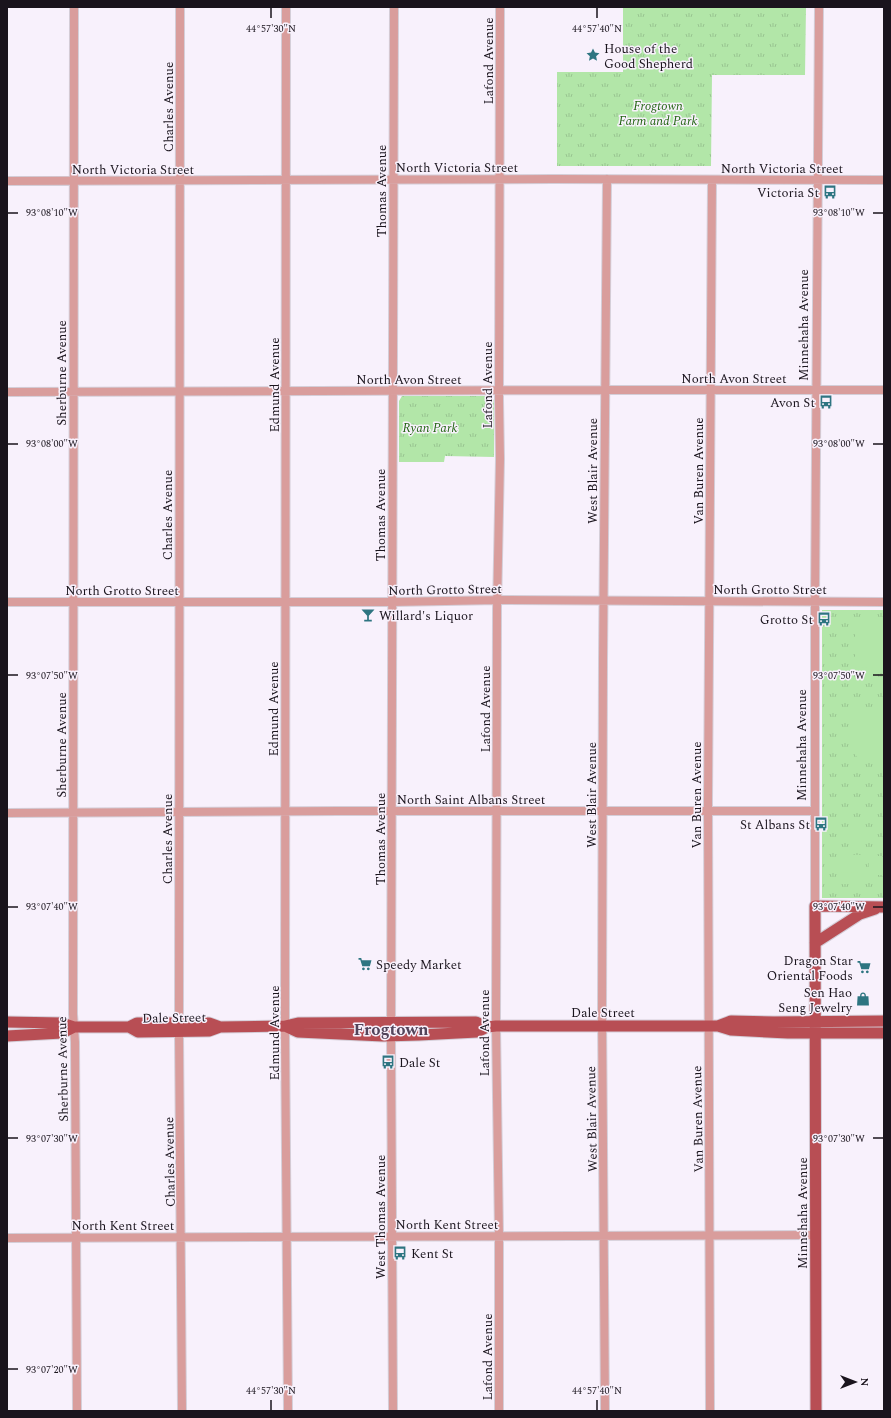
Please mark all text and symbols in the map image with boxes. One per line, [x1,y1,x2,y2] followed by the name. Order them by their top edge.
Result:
[479,18,499,104] street label: Lafond Avenue
[246,21,296,37] text: 44°57'30"N
[572,21,622,37] text: 44°57'40"N
[604,39,693,74] place label: House of the Good Shepherd
[585,47,601,63] place icon: House of the Good Shepherd
[159,62,179,152] street label: Charles Avenue
[619,96,698,131] park label: Frogtown Farm and Park
[372,145,392,237] street label: Thomas Avenue
[396,158,519,178] street label: North Victoria Street
[721,159,844,179] street label: North Victoria Street
[72,160,195,180] street label: North Victoria Street
[757,183,819,203] place label: Victoria St
[822,184,838,200] bus stop icon: Victoria St
[26,205,78,221] text: 93°08'10"W
[813,205,865,221] text: 93°08'10"W
[794,269,814,381] street label: Minnehaha Avenue
[52,320,72,426] street label: Sherburne Avenue
[265,337,285,433] street label: Edmund Avenue
[478,342,498,428] street label: Lafond Avenue
[681,369,787,389] street label: North Avon Street
[356,370,462,390] street label: North Avon Street
[770,393,815,413] place label: Avon St
[818,394,834,410] bus stop icon: Avon St
[689,417,709,525] street label: Van Buren Avenue
[403,418,457,438] park label: Ryan Park
[583,418,603,524] street label: West Blair Avenue
[26,436,78,452] text: 93°08'00"W
[813,436,865,452] text: 93°08'00"W
[371,469,391,561] street label: Thomas Avenue
[158,470,178,560] street label: Charles Avenue
[388,579,502,601] street label: North Grotto Street
[713,580,827,600] street label: North Grotto Street
[65,581,179,601] street label: North Grotto Street
[379,606,473,626] place label: Willard's Liquor
[360,607,376,623] bar icon: Willard's Liquor
[760,610,813,630] place label: Grotto St
[816,611,832,627] bus stop icon: Grotto St
[264,661,284,757] street label: Edmund Avenue
[476,666,496,752] street label: Lafond Avenue
[26,668,78,684] text: 93°07'50"W
[813,668,865,684] text: 93°07'50"W
[792,689,812,801] street label: Minnehaha Avenue
[52,692,72,798] street label: Sherburne Avenue
[687,741,707,849] street label: Van Buren Avenue
[582,742,602,848] street label: West Blair Avenue
[397,790,546,810] street label: North Saint Albans Street
[371,793,391,885] street label: Thomas Avenue
[158,794,178,884] street label: Charles Avenue
[740,815,810,835] place label: St Albans St
[813,816,829,832] bus stop icon: St Albans St
[26,899,78,915] text: 93°07'40"W
[813,899,865,915] text: 93°07'40"W
[767,951,853,986] place label: Dragon Star Oriental Foods
[376,955,462,975] place label: Speedy Market
[357,956,373,972] supermarket icon: Speedy Market
[856,959,872,975] supermarket icon: Dragon Star Oriental Foods
[778,983,853,1018] place label: Sen Hao Seng Jewelry
[265,985,285,1081] street label: Edmund Avenue
[475,990,495,1076] street label: Lafond Avenue
[855,991,871,1007] shop icon: Sen Hao Seng Jewelry
[571,1003,635,1023] street label: Dale Street
[142,1007,207,1029] street label: Dale Street
[52,1016,74,1122] street label: Sherburne Avenue
[354,1017,429,1043] district label: Frogtown
[399,1053,441,1073] place label: Dale St
[380,1054,396,1070] bus stop icon: Dale St
[687,1065,709,1173] street label: Van Buren Avenue
[581,1066,603,1172] street label: West Blair Avenue
[159,1117,181,1207] street label: Charles Avenue
[26,1131,78,1147] text: 93°07'30"W
[813,1131,865,1147] text: 93°07'30"W
[371,1155,391,1279] street label: West Thomas Avenue
[793,1157,813,1269] street label: Minnehaha Avenue
[396,1215,499,1235] street label: North Kent Street
[72,1216,175,1236] street label: North Kent Street
[411,1244,454,1264] place label: Kent St
[392,1245,408,1261] bus stop icon: Kent St
[478,1314,498,1400] street label: Lafond Avenue
[26,1362,78,1378] text: 93°07'20"W
[835,1362,875,1402] north arrow
[856,1378,873,1387] text: N
[246,1383,296,1399] text: 44°57'30"N
[572,1383,622,1399] text: 44°57'40"N

